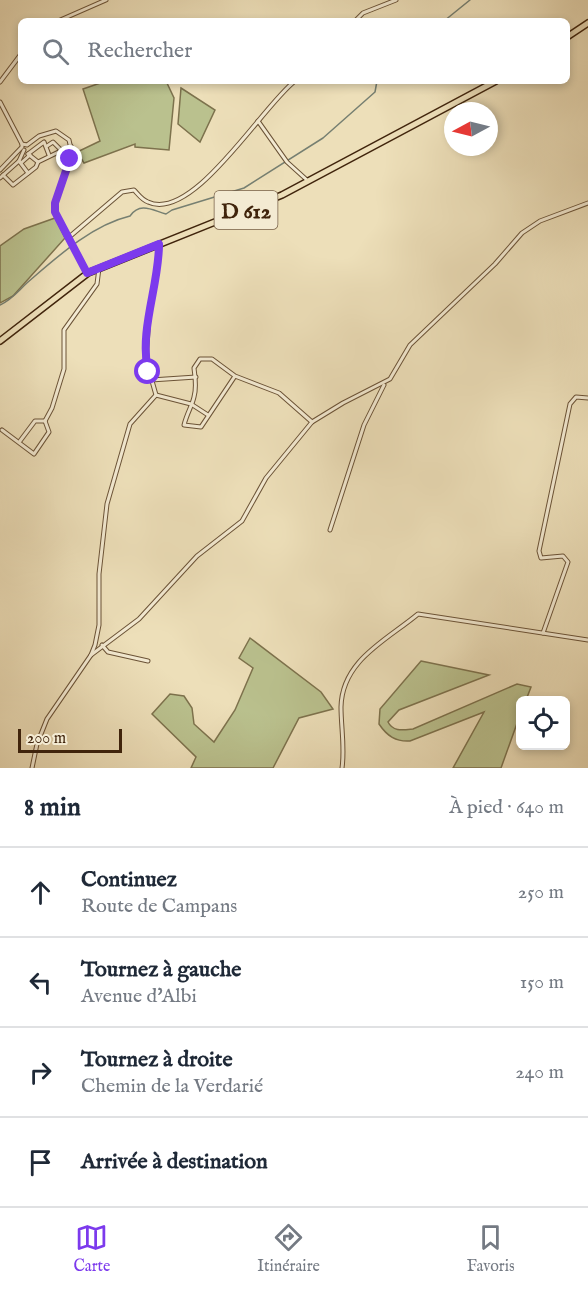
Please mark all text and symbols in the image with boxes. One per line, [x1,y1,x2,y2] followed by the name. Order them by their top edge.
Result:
[18,18,570,84] search box
[39,35,72,68] icon: search
[87,37,192,65] text: Rechercher
[444,102,498,156] north arrow
[56,145,82,171] route end
[214,191,278,229] road number: D 612
[134,358,160,384] route start
[516,696,570,750] map controls
[516,696,570,750] button: locate
[18,726,122,754] scale bar
[27,729,66,749] text: 200 m
[24,791,81,824] text: 8 min
[449,795,564,820] text: À pied · 640 m
[81,866,177,894] text: Continuez
[24,876,57,909] icon: ahead
[518,880,564,905] text: 250 m
[81,894,237,919] text: Route de Campans
[81,956,241,984] text: Tournez à gauche
[24,966,57,999] icon: left
[520,970,564,995] text: 150 m
[81,984,197,1009] text: Avenue d'Albi
[81,1046,232,1074] text: Tournez à droite
[24,1056,57,1089] icon: right
[515,1060,564,1085] text: 240 m
[81,1074,263,1099] text: Chemin de la Verdarié
[24,1146,57,1179] icon: arrive
[81,1148,268,1176] text: Arrivée à destination
[73,1221,110,1277] tab: Carte
[257,1221,320,1277] tab: Itinéraire
[467,1221,515,1277] tab: Favoris

